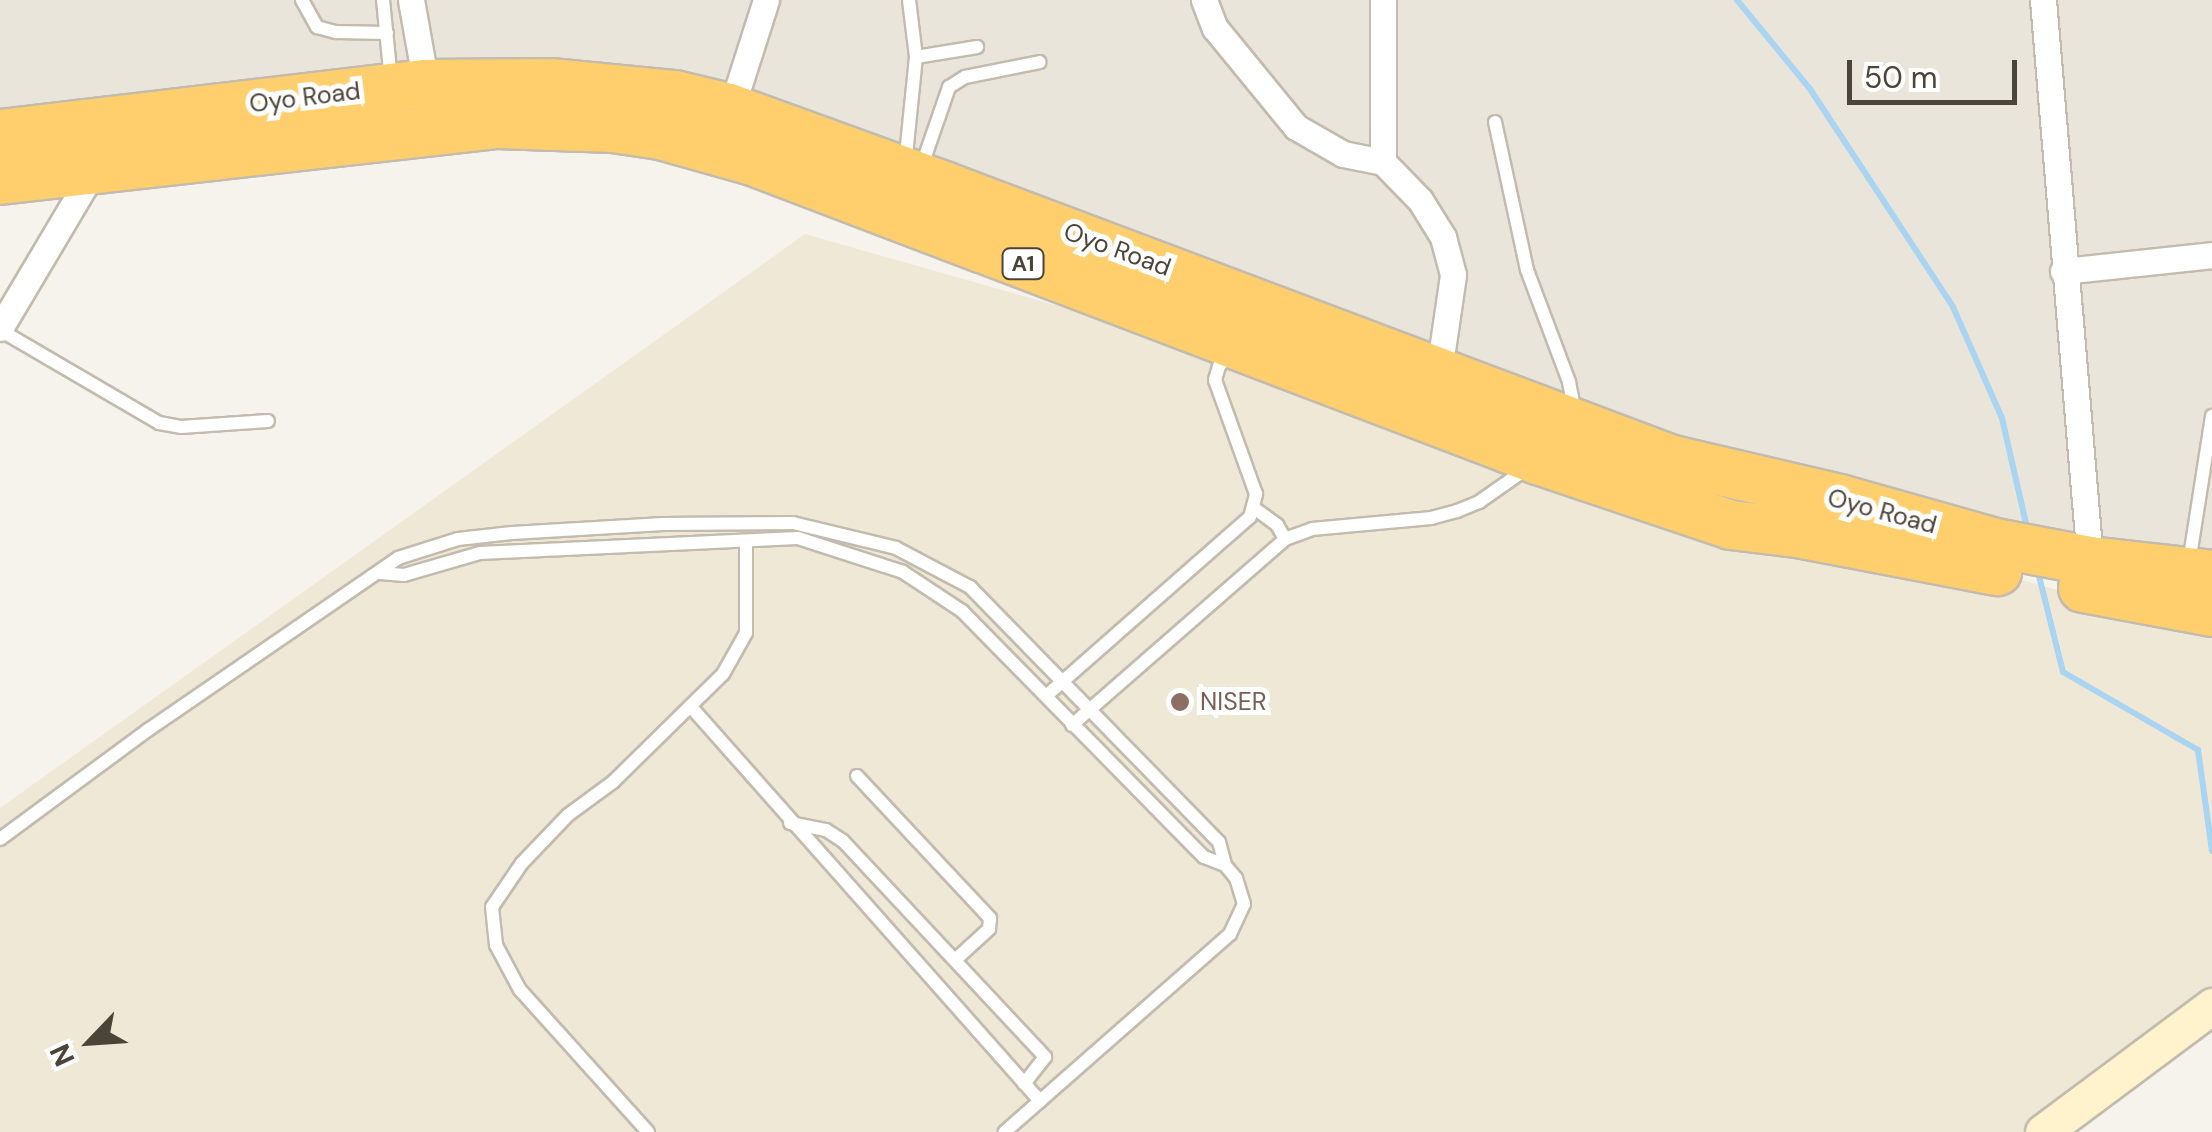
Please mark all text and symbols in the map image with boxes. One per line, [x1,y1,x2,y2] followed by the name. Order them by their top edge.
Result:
[1852,40,2022,102] scale bar
[1864,58,1938,97] text: 50 m
[248,76,362,120] street label: Oyo Road
[1059,217,1175,283] street label: Oyo Road
[1000,247,1046,281] road number: A1
[1824,483,1940,541] street label: Oyo Road
[1200,687,1267,717] place label: NISER
[1169,691,1191,713] marker: NISER
[40,992,140,1092] north arrow
[41,1038,83,1072] text: N

